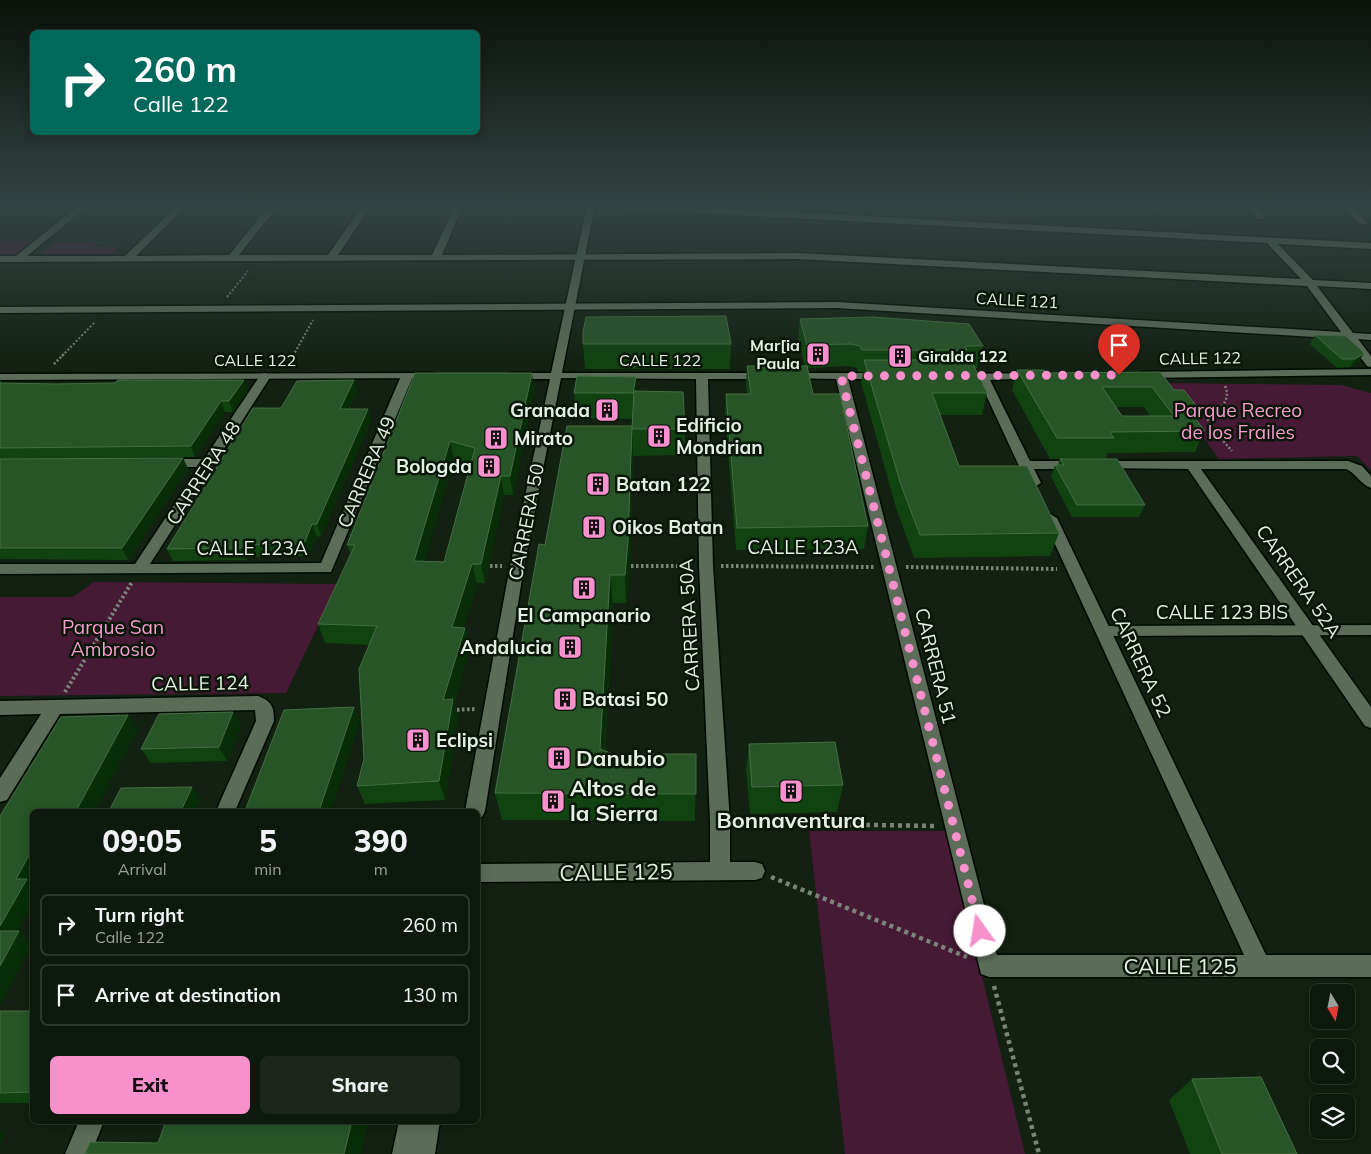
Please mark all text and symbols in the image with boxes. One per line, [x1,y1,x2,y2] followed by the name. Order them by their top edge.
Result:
[133,47,237,91] text: 260 m
[50,50,115,115] icon: right
[133,90,229,118] text: Calle 122
[975,288,1059,312] street label: CALLE 121
[1098,324,1140,375] pin
[1105,331,1133,359] icon: arrive
[750,335,800,373] place label: Mar[ia Paula
[805,341,831,367] building icon: Mar[ia Paula
[887,343,913,369] building icon: Giralda 122
[918,346,1007,366] place label: Giralda 122
[1159,347,1241,369] street label: CALLE 122
[214,350,296,370] street label: CALLE 122
[619,350,701,370] street label: CALLE 122
[594,397,620,423] building icon: Granada
[510,398,590,422] place label: Granada
[1174,398,1302,444] park label: Parque Recreo de los Frailes
[332,413,400,531] street label: CARRERA 49
[676,413,763,459] place label: Edificio Mondrian
[161,417,245,529] street label: CARRERA 48
[646,423,672,449] building icon: Edificio Mondrian
[483,425,509,451] building icon: Mirato
[514,426,573,450] place label: Mirato
[476,453,502,479] building icon: Bologda
[396,454,472,478] place label: Bologda
[503,461,549,583] street label: CARRERA 50
[585,471,611,497] building icon: Batan 122
[616,472,711,496] place label: Batan 122
[581,514,607,540] building icon: Oikos Batan
[612,515,724,539] place label: Oikos Batan
[1251,520,1347,642] street label: CARRERA 52A
[747,535,859,559] street label: CALLE 123A
[196,536,308,560] street label: CALLE 123A
[674,558,704,692] street label: CARRERA 50A
[571,575,597,601] building icon: El Campanario
[1156,600,1288,624] street label: CALLE 123 BIS
[517,603,651,627] place label: El Campanario
[1105,603,1177,721] street label: CARRERA 52
[910,605,962,727] street label: CARRERA 51
[62,615,164,661] park label: Parque San Ambrosio
[557,634,583,660] building icon: Andalucia
[460,635,552,659] place label: Andalucia
[151,670,249,696] street label: CALLE 124
[552,686,578,712] building icon: Batasi 50
[582,687,668,711] place label: Batasi 50
[405,727,431,753] building icon: Eclipsi
[436,728,493,752] place label: Eclipsi
[576,744,665,772] place label: Danubio
[546,745,572,771] building icon: Danubio
[570,774,658,827] place label: Altos de la Sierra
[778,778,804,804] building icon: Bonnaventura
[540,788,566,814] building icon: Altos de la Sierra
[717,806,865,834] place label: Bonnaventura
[102,822,182,860] text: 09:05
[259,822,277,860] text: 5
[354,822,408,860] text: 390
[559,857,673,887] street label: CALLE 125
[118,859,167,879] text: Arrival
[254,859,282,879] text: min
[374,859,388,879] text: m
[95,903,184,927] text: Turn right
[953,904,1005,956] position arrow
[52,911,80,939] icon: right
[402,913,458,937] text: 260 m
[95,927,165,947] text: Calle 122
[1123,952,1237,980] street label: CALLE 125
[52,981,80,1009] icon: arrive
[95,983,281,1007] text: Arrive at destination
[402,983,458,1007] text: 130 m
[1310,984,1355,1029] north arrow
[1310,984,1355,1139] map controls
[1310,1039,1355,1084] button: search
[50,1056,250,1114] button: Exit
[260,1056,460,1114] button: Share
[1310,1094,1355,1139] button: layers

